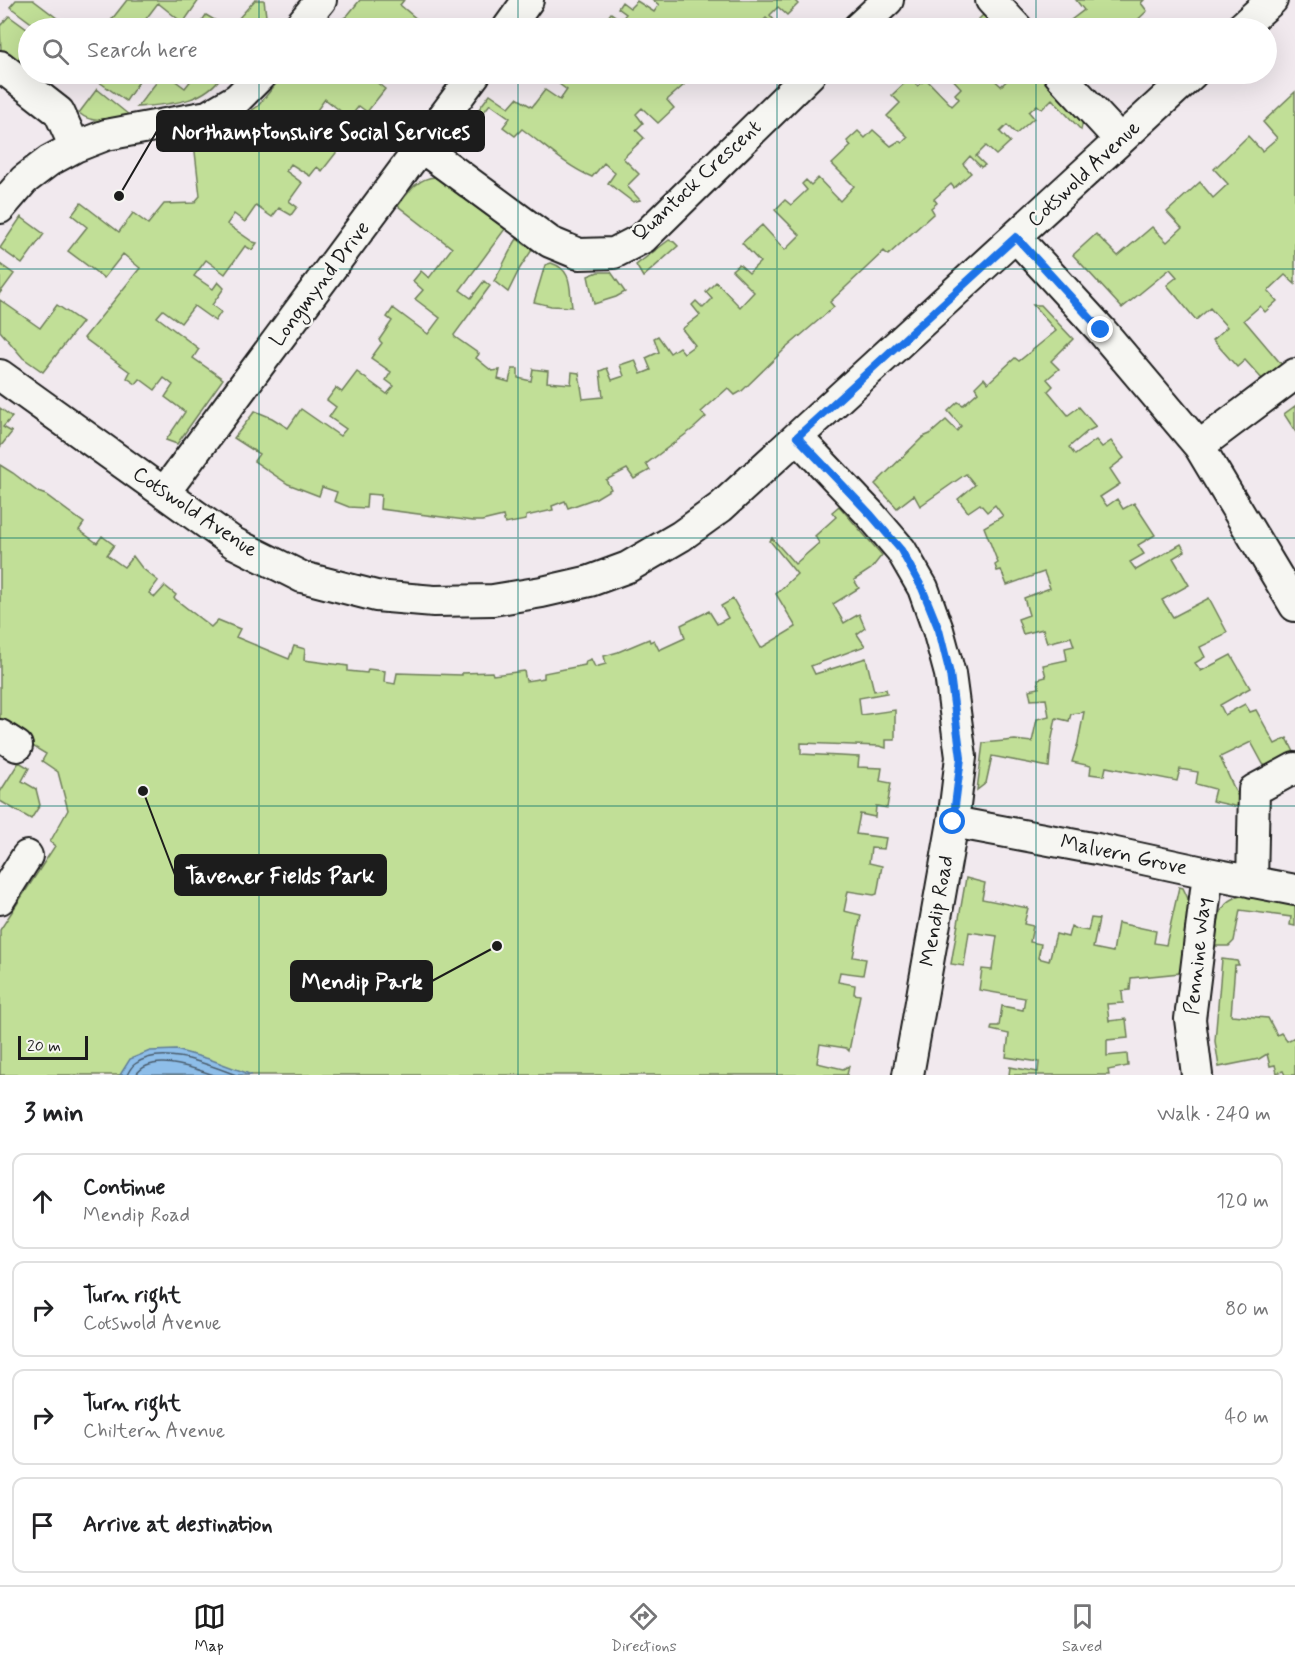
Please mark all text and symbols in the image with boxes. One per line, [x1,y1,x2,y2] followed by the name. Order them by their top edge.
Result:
[18,18,1277,84] search box
[39,35,72,68] icon: search
[87,37,198,65] text: Search here
[157,111,484,151] callout: Northamptonshire Social Services
[626,114,768,248] street label: Quantock Crescent
[1021,114,1147,234] street label: Cotswold Avenue
[172,119,471,147] text: Northamptonshire Social Services
[264,215,377,353] street label: Longmynd Drive
[1087,316,1113,342] route end
[127,460,263,564] street label: Cotswold Avenue
[939,808,965,834] route start
[1058,828,1190,882] street label: Malvern Grove
[913,853,961,969] street label: Mendip Road
[175,855,386,895] callout: Tavener Fields Park
[185,863,375,891] text: Tavener Fields Park
[1178,896,1218,1016] street label: Pennine Way
[291,961,432,1001] callout: Mendip Park
[301,969,423,997] text: Mendip Park
[18,1033,88,1060] scale bar
[27,1036,61,1057] text: 20 m
[24,1097,84,1131] text: 3 min
[1157,1101,1271,1128] text: Walk · 240 m
[83,1174,165,1202] text: Continue
[26,1185,59,1218] icon: ahead
[1216,1188,1269,1215] text: 120 m
[83,1202,190,1229] text: Mendip Road
[83,1282,181,1310] text: Turn right
[26,1293,59,1326] icon: right
[1225,1296,1269,1323] text: 80 m
[83,1310,221,1337] text: Cotswold Avenue
[83,1390,181,1418] text: Turn right
[26,1401,59,1434] icon: right
[1225,1404,1269,1431] text: 40 m
[83,1418,225,1445] text: Chiltern Avenue
[26,1509,59,1542] icon: arrive
[83,1511,273,1539] text: Arrive at destination
[193,1600,226,1657] tab: Map
[611,1600,677,1657] tab: Directions
[1062,1600,1102,1657] tab: Saved

